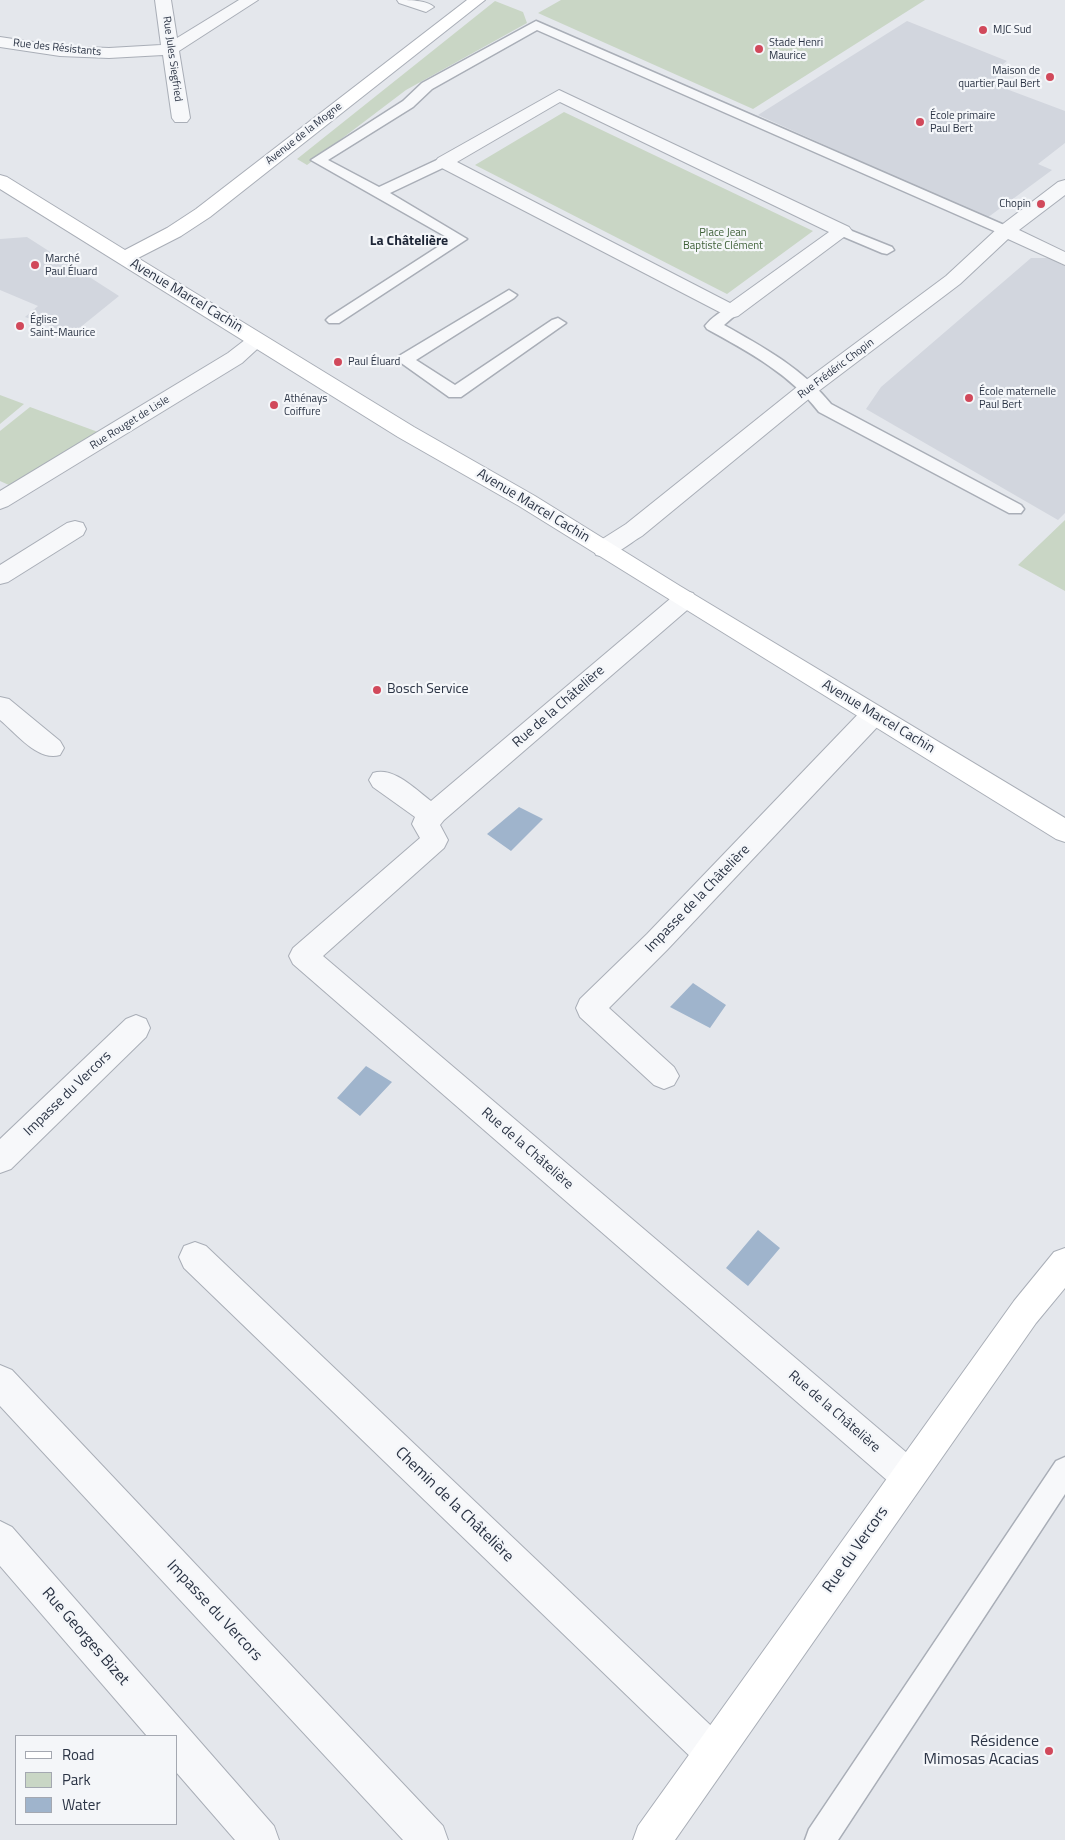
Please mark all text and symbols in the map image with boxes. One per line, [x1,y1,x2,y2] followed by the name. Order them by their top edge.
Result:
[159,15,185,103] street label: Rue Jules Siegfried
[993,23,1031,37] place label: MJC Sud
[977,24,989,36] marker: MJC Sud
[769,36,823,62] place label: Stade Henri Maurice
[12,37,102,59] street label: Rue des Résistants
[753,43,765,55] marker: Stade Henri Maurice
[958,64,1040,90] place label: Maison de quartier Paul Bert
[1044,71,1056,83] marker: Maison de quartier Paul Bert
[263,100,345,168] street label: Avenue de la Mogne
[930,109,995,135] place label: École primaire Paul Bert
[914,116,926,128] marker: École primaire Paul Bert
[999,197,1031,211] place label: Chopin
[1035,198,1047,210] marker: Chopin
[683,226,763,252] park label: Place Jean Baptiste Clément
[370,234,448,250] district label: La Châtelière
[45,252,97,278] place label: Marché Paul Éluard
[127,256,245,336] street label: Avenue Marcel Cachin
[29,259,41,271] marker: Marché Paul Éluard
[30,313,95,339] place label: Église Saint-Maurice
[14,320,26,332] marker: Église Saint-Maurice
[795,336,877,402] street label: Rue Frédéric Chopin
[348,355,400,369] place label: Paul Éluard
[332,356,344,368] marker: Paul Éluard
[979,385,1056,411] place label: École maternelle Paul Bert
[284,392,327,418] place label: Athénays Coiffure
[963,392,975,404] marker: École maternelle Paul Bert
[88,393,172,453] street label: Rue Rouget de Lisle
[268,399,280,411] marker: Athénays Coiffure
[474,466,592,546] street label: Avenue Marcel Cachin
[510,663,608,751] street label: Rue de la Châtelière
[819,677,937,757] street label: Avenue Marcel Cachin
[387,682,469,698] place label: Bosch Service
[371,684,383,696] marker: Bosch Service
[642,842,754,956] street label: Impasse de la Châtelière
[21,1048,115,1140] street label: Impasse du Vercors
[478,1105,576,1193] street label: Rue de la Châtelière
[785,1368,883,1456] street label: Rue de la Châtelière
[391,1443,517,1567] street label: Chemin de la Châtelière
[819,1503,893,1597] street label: Rue du Vercors
[162,1556,266,1666] street label: Impasse du Vercors
[37,1584,133,1690] street label: Rue Georges Bizet
[923,1732,1039,1770] place label: Résidence Mimosas Acacias
[15,1735,178,1825] legend
[62,1743,94,1766] text: Road
[1043,1745,1055,1757] marker: Résidence Mimosas Acacias
[62,1768,91,1791] text: Park
[62,1793,101,1816] text: Water

